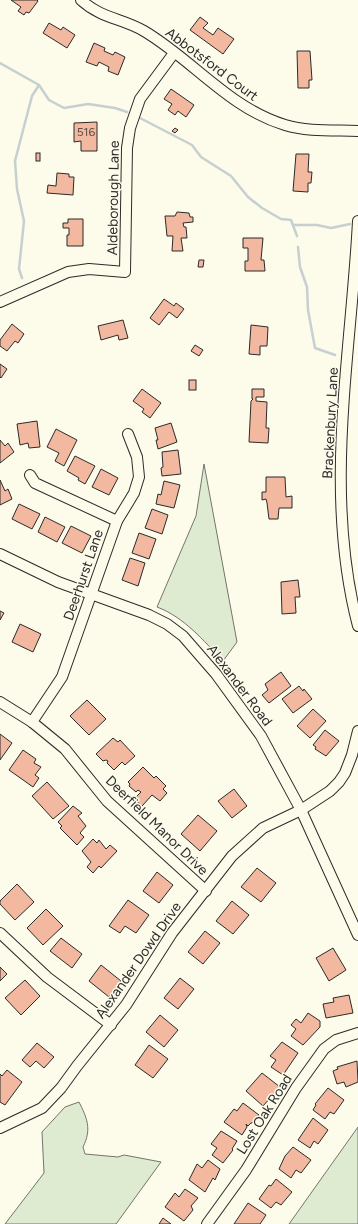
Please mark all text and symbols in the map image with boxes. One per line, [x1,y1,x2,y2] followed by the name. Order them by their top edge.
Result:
[162,24,261,105] street label: Abbotsford Court
[77,125,96,139] house number: 516
[104,140,123,256] street label: Aldeborough Lane
[319,367,342,479] street label: Brackenbury Lane
[60,527,107,623] street label: Deerhurst Lane
[203,641,276,730] street label: Alexander Road
[102,772,212,879] street label: Deerfield Manor Drive
[92,899,185,1022] street label: Alexander Dowd Drive
[233,1071,296,1157] street label: Lost Oak Road

